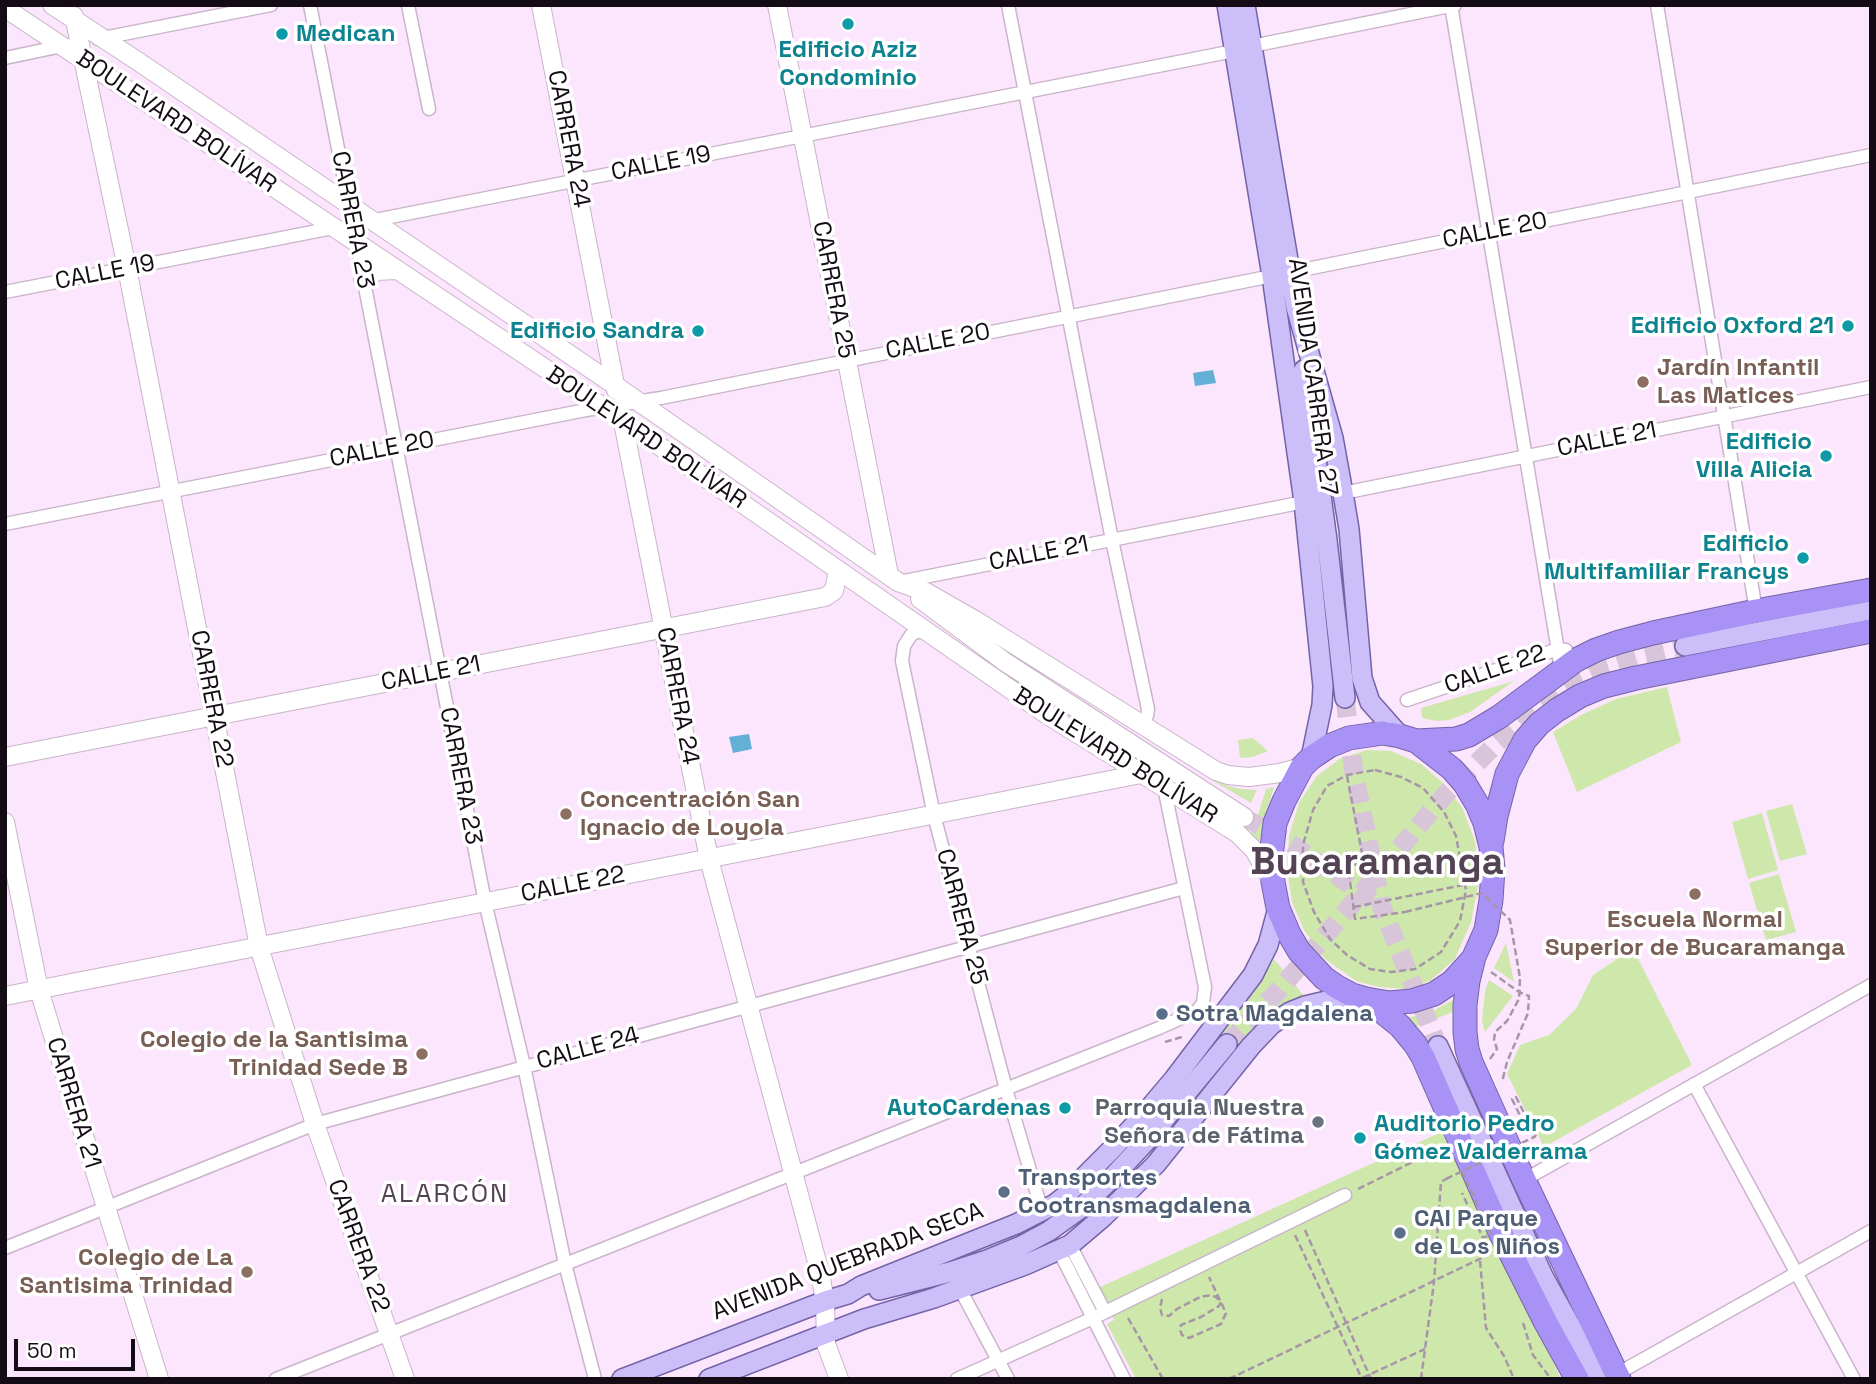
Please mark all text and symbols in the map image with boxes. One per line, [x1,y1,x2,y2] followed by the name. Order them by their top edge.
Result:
[840,16,856,32] marker: Edificio Aziz Condominio
[296,20,395,48] place label: Medican
[274,26,290,42] marker: Medican
[779,36,917,92] place label: Edificio Aziz Condominio
[70,44,282,200] street label: BOULEVARD BOLÍVAR
[541,68,595,210] street label: CARRERA 24
[609,140,713,188] street label: CALLE 19
[325,149,379,291] street label: CARRERA 23
[1440,207,1550,255] street label: CALLE 20
[806,219,860,361] street label: CARRERA 25
[53,249,157,297] street label: CALLE 19
[1281,256,1343,498] street label: AVENIDA CARRERA 27
[1631,312,1834,340] place label: Edificio Oxford 21
[510,317,684,345] place label: Edificio Sandra
[883,318,993,366] street label: CALLE 20
[1840,318,1856,334] marker: Edificio Oxford 21
[690,323,706,339] marker: Edificio Sandra
[1657,354,1819,410] place label: Jardín Infantil Las Matices
[540,360,752,516] street label: BOULEVARD BOLÍVAR
[1635,374,1651,390] marker: Jardín Infantil Las Matices
[1555,416,1659,464] street label: CALLE 21
[327,426,437,474] street label: CALLE 20
[1696,428,1812,484] place label: Edificio Villa Alicia
[1818,448,1834,464] marker: Edificio Villa Alicia
[987,530,1091,578] street label: CALLE 21
[1544,530,1789,586] place label: Edificio Multifamiliar Francys
[1795,550,1811,566] marker: Edificio Multifamiliar Francys
[650,625,704,767] street label: CARRERA 24
[184,628,238,770] street label: CARRERA 22
[1441,639,1549,701] street label: CALLE 22
[379,650,483,698] street label: CALLE 21
[1008,681,1222,831] street label: BOULEVARD BOLÍVAR
[433,705,487,847] street label: CARRERA 23
[580,786,800,842] place label: Concentración San Ignacio de Loyola
[558,806,574,822] marker: Concentración San Ignacio de Loyola
[1250,841,1504,887] district label: Bucaramanga
[929,846,993,988] street label: CARRERA 25
[519,861,627,909] street label: CALLE 22
[1687,886,1703,902] marker: Escuela Normal Superior de Bucaramanga
[1545,906,1845,962] place label: Escuela Normal Superior de Bucaramanga
[1176,1000,1373,1028] place label: Sotra Magdalena
[1154,1006,1170,1022] marker: Sotra Magdalena
[534,1021,642,1077] street label: CALLE 24
[140,1026,408,1082] place label: Colegio de la Santisima Trinidad Sede B
[39,1034,107,1172] street label: CARRERA 21
[414,1046,430,1062] marker: Colegio de la Santisima Trinidad Sede B
[887,1094,1051,1122] place label: AutoCardenas
[1095,1094,1304,1150] place label: Parroquia Nuestra Señora de Fátima
[1057,1100,1073,1116] marker: AutoCardenas
[1374,1110,1588,1166] place label: Auditorio Pedro Gómez Valderrama
[1310,1114,1326,1130] marker: Parroquia Nuestra Señora de Fátima
[1352,1130,1368,1146] marker: Auditorio Pedro Gómez Valderrama
[1018,1164,1251,1220] place label: Transportes Cootransmagdalena
[321,1176,395,1316] street label: CARRERA 22
[382,1179,508,1211] district label: ALARCÓN
[996,1184,1012,1200] marker: Transportes Cootransmagdalena
[708,1197,988,1327] street label: AVENIDA QUEBRADA SECA
[1414,1205,1560,1261] place label: CAI Parque de Los Niños
[1392,1225,1408,1241] marker: CAI Parque de Los Niños
[20,1244,233,1300] place label: Colegio de La Santisima Trinidad
[239,1264,255,1280] marker: Colegio de La Santisima Trinidad
[18,1324,138,1368] scale bar
[27,1337,77,1364] text: 50 m

